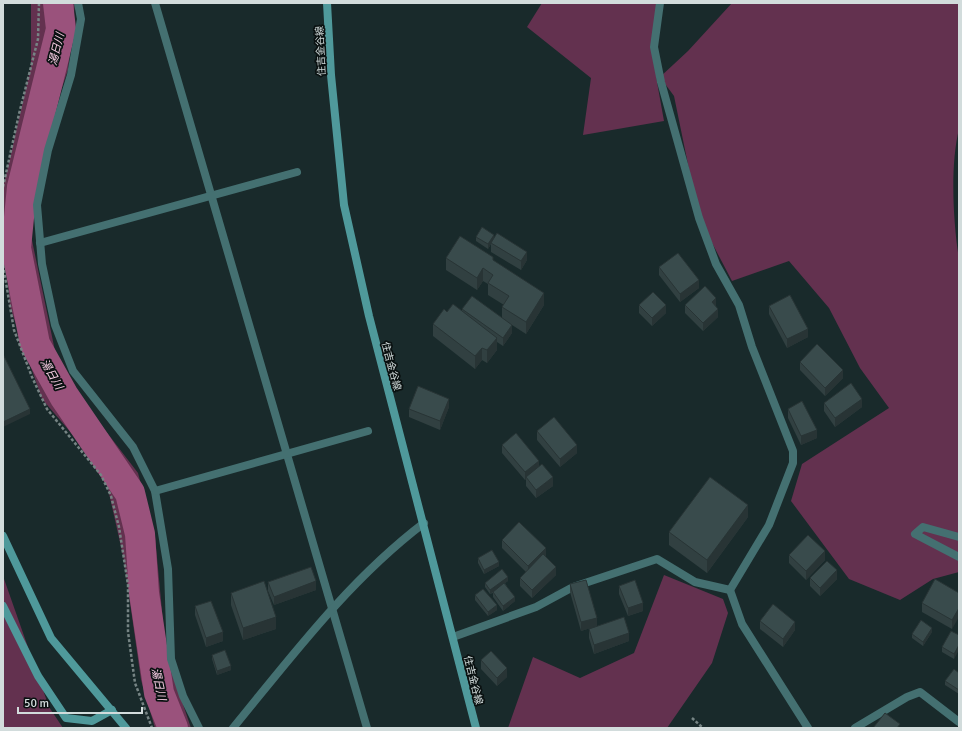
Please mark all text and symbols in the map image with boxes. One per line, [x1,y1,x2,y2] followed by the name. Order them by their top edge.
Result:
[314,26,328,76] street label: 住吉金谷線
[46,31,67,67] water label: 湯日川
[379,341,403,392] street label: 住吉金谷線
[38,357,66,393] water label: 湯日川
[461,655,485,706] street label: 住吉金谷線
[149,667,169,703] water label: 湯日川
[18,689,142,715] scale bar
[24,696,49,711] text: 50 m

